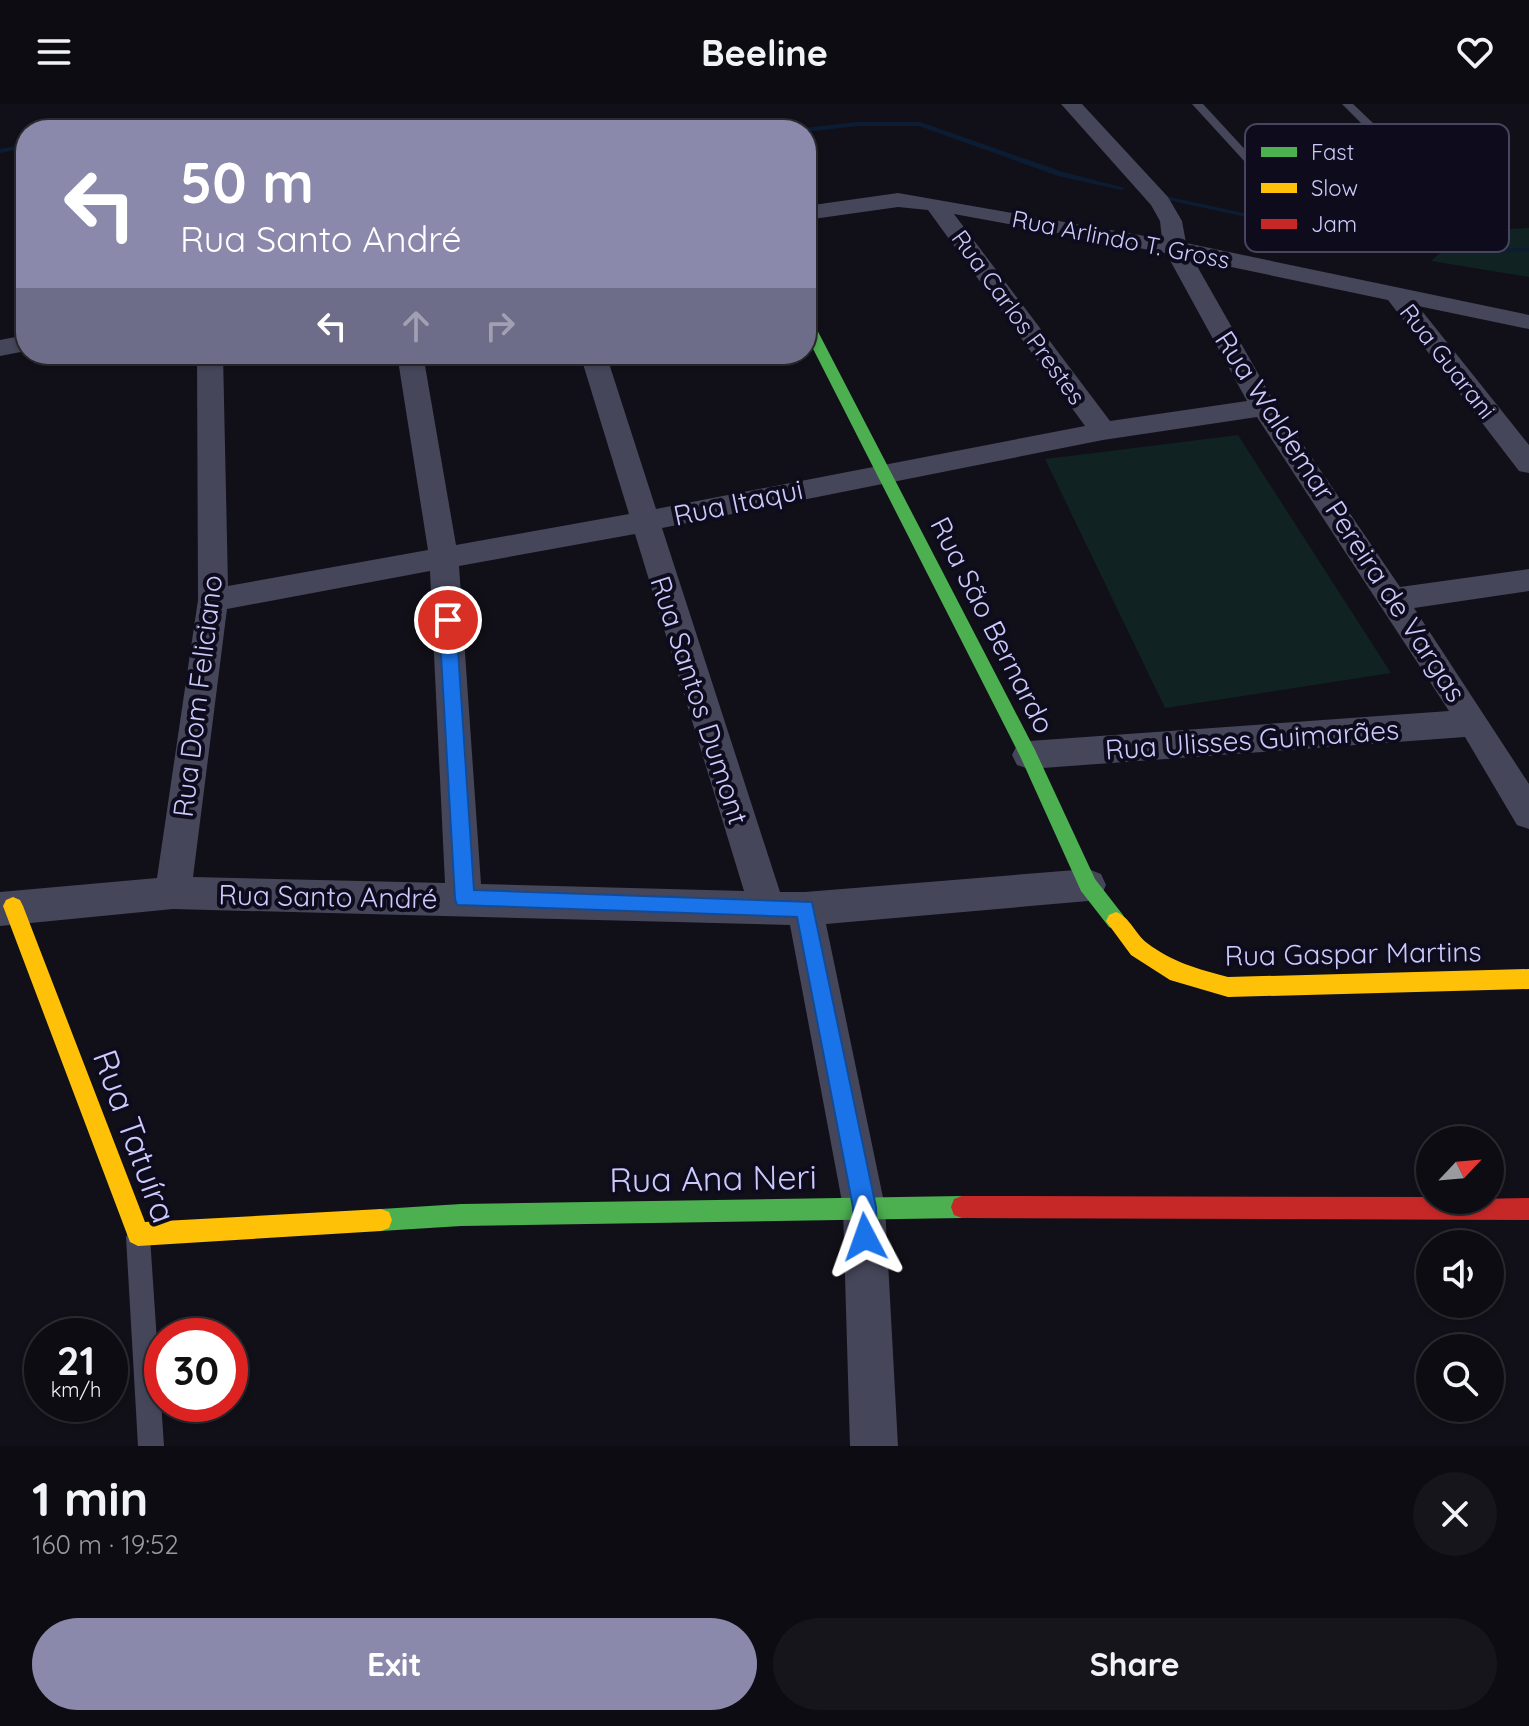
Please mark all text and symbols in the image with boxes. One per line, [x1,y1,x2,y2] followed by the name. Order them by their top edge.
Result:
[32,30,76,74] icon: menu
[701,30,828,75] text: Beeline
[1453,30,1497,74] icon: heart
[1245,124,1509,252] legend
[1311,138,1354,166] text: Fast
[180,147,314,217] text: 50 m
[48,152,152,256] icon: left
[1311,174,1358,202] text: Slow
[1010,203,1232,275] street label: Rua Arlindo T. Gross
[1311,210,1357,238] text: Jam
[180,216,462,261] text: Rua Santo André
[946,224,1092,410] street label: Rua Carlos Prestes
[1394,297,1502,425] street label: Rua Guarani
[310,304,354,348] icon: left
[394,304,438,348] icon: ahead
[478,304,522,348] icon: right
[1208,324,1474,708] street label: Rua Waldemar Pereira de Vargas
[670,471,806,533] street label: Rua Itaqui
[923,511,1063,739] street label: Rua São Bernardo
[643,571,757,829] street label: Rua Santos Dumont
[165,573,229,819] street label: Rua Dom Feliciano
[414,586,482,654] pin
[426,598,470,642] icon: arrive
[1104,711,1400,767] street label: Rua Ulisses Guimarães
[218,877,438,915] street label: Rua Santo André
[1224,933,1482,973] street label: Rua Gaspar Martins
[84,1044,186,1228] street label: Rua Tatuíra
[1416,1126,1504,1214] north arrow
[1416,1126,1504,1422] map controls
[609,1155,817,1201] street label: Rua Ana Neri
[823,1195,907,1279] position arrow
[1416,1230,1504,1318] button: sound
[144,1318,248,1422] speed limit sign: 30
[1416,1334,1504,1422] button: search
[57,1335,95,1385] text: 21
[51,1377,101,1402] text: km/h
[32,1468,148,1528] text: 1 min
[1413,1472,1497,1556] button: close
[32,1528,179,1561] text: 160 m · 19:52
[32,1618,757,1710] button: Exit
[773,1618,1497,1710] button: Share

